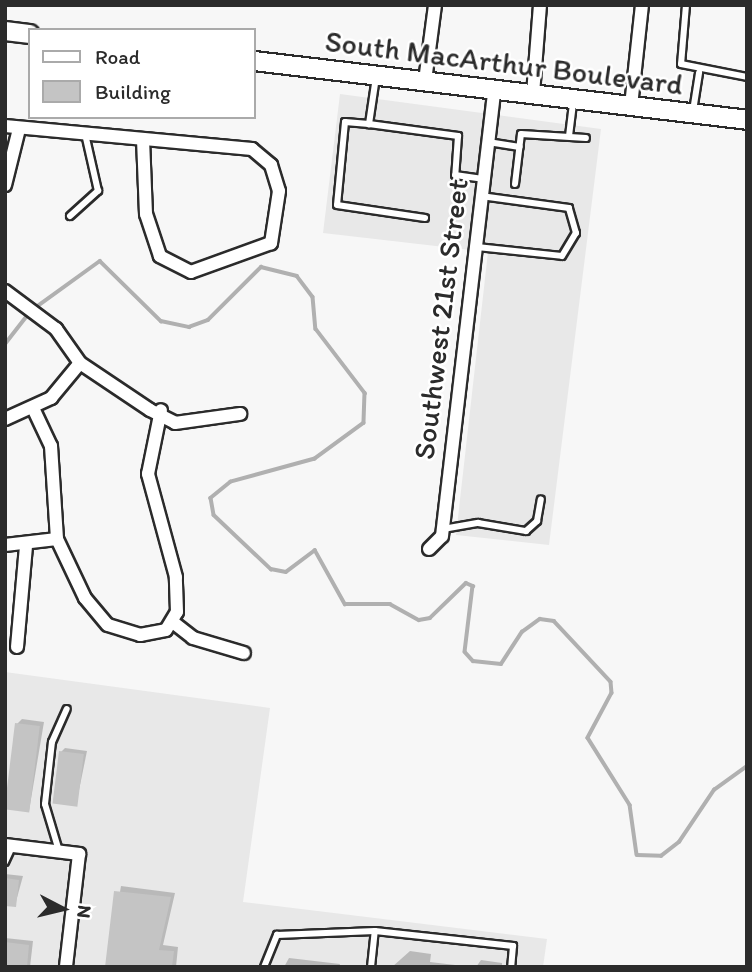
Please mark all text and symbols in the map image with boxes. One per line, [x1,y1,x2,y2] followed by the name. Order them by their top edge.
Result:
[323,23,685,103] street label: South MacArthur Boulevard
[28,28,256,119] legend
[95,44,140,69] text: Road
[95,79,171,104] text: Building
[406,177,476,461] street label: Southwest 21st Street
[28,874,98,944] north arrow
[72,904,97,919] text: N

